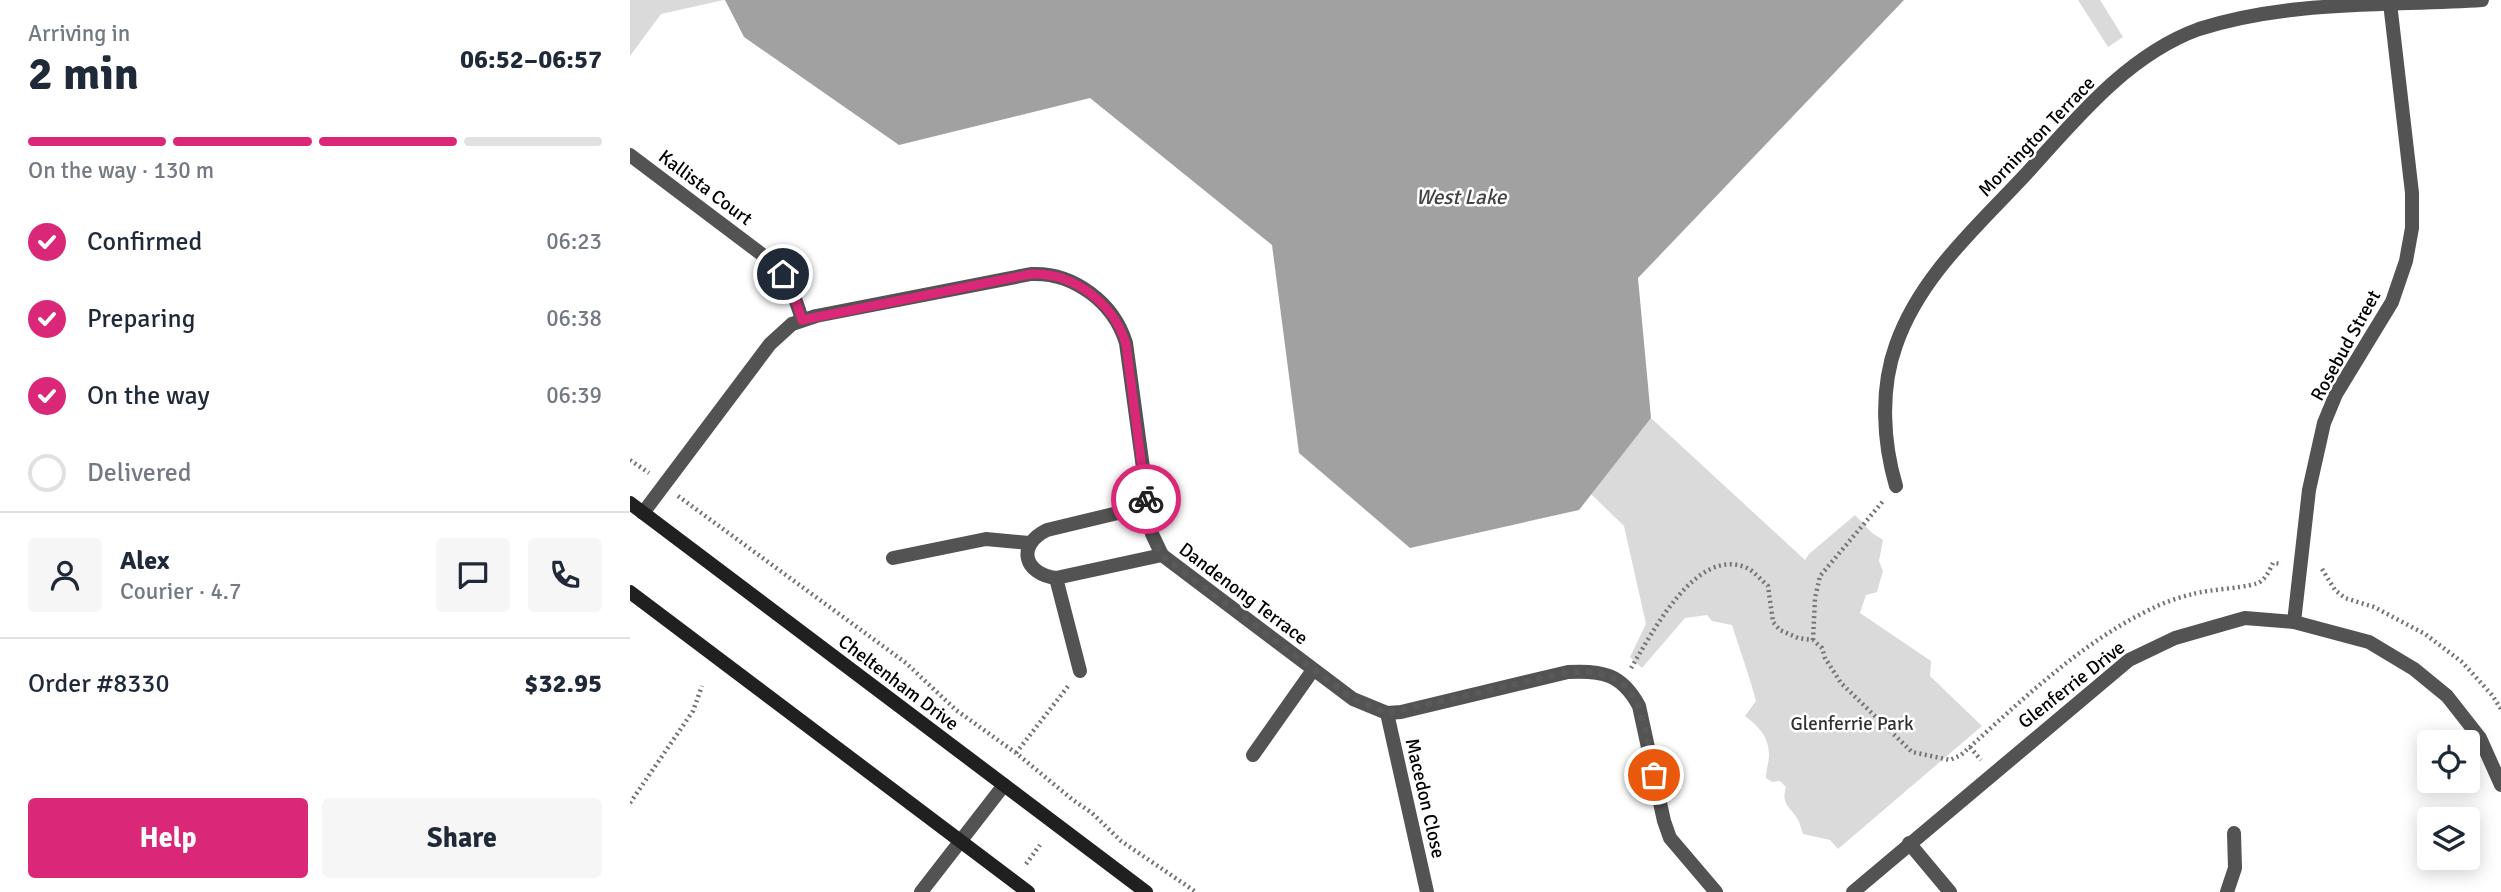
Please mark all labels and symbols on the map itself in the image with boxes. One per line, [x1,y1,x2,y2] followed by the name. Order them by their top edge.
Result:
[1973,72,2100,202] street label: Mornington Terrace
[654,145,757,231] street label: Kallista Court
[1416,184,1508,210] water label: West Lake
[753,244,813,304] pin
[2306,286,2386,405] street label: Rosebud Street
[1111,464,1181,534] courier
[1174,537,1313,650] street label: Dandenong Terrace
[833,630,963,736] street label: Cheltenham Drive
[2013,636,2130,734] street label: Glenferrie Drive
[1791,712,1914,736] park label: Glenferrie Park
[1400,736,1450,861] street label: Macedon Close
[1624,745,1684,805] pin

